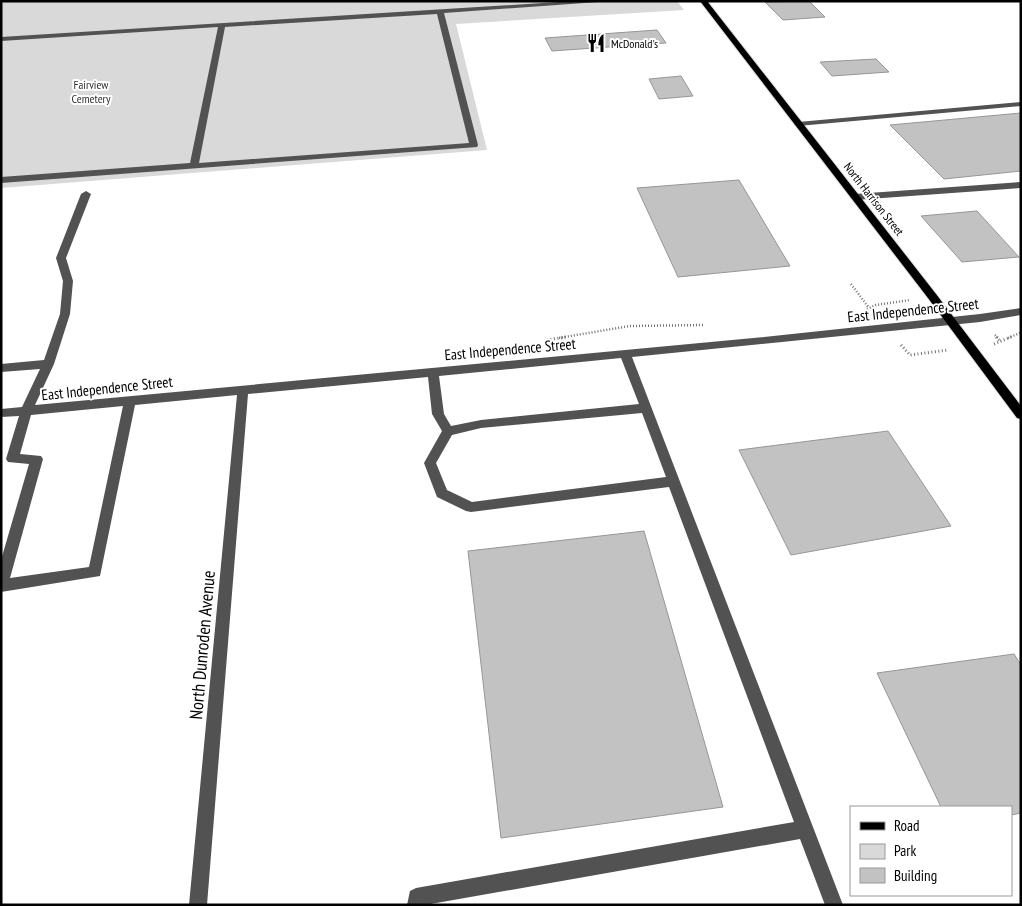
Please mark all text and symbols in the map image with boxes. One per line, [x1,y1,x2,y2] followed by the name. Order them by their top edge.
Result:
[585,32,607,54] restaurant icon: McDonald's
[611,36,658,51] place label: McDonald's
[72,77,111,106] park label: Fairview Cemetery
[841,159,908,239] street label: North Harrison Street
[847,294,979,326] street label: East Independence Street
[444,334,576,364] street label: East Independence Street
[41,372,173,404] street label: East Independence Street
[184,570,220,720] street label: North Dunroden Avenue
[850,806,1012,896] legend
[894,816,920,835] text: Road
[894,841,916,860] text: Park
[894,866,937,885] text: Building

